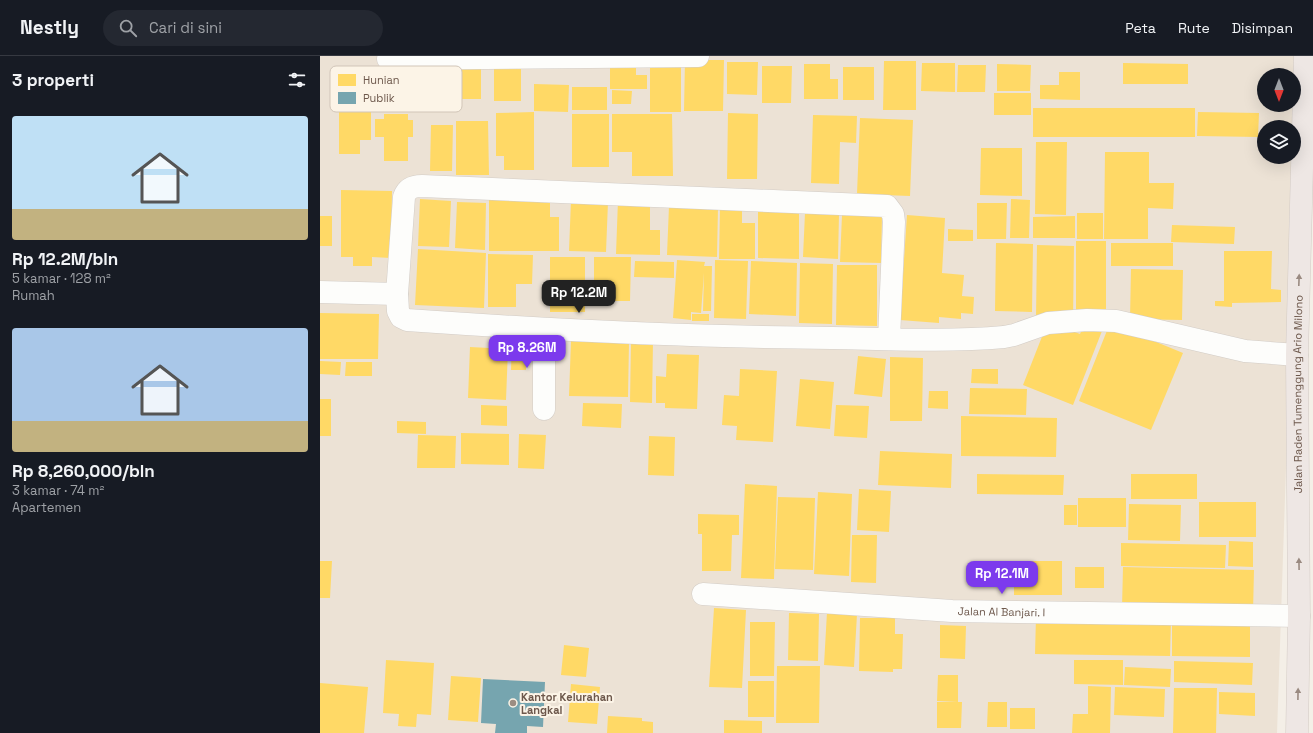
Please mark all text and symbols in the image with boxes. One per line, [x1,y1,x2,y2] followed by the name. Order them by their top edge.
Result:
[103,10,383,46] search box
[20,15,79,40] text: Nestly
[117,17,139,39] icon: search
[149,18,222,37] text: Cari di sini
[1125,19,1156,37] text: Peta
[1178,19,1210,37] text: Rute
[1232,19,1293,37] text: Disimpan
[330,66,462,112] legend
[1257,68,1301,112] north arrow
[1257,68,1301,164] map controls
[12,69,94,91] text: 3 properti
[286,69,308,91] icon: filters
[363,73,399,87] text: Hunian
[363,91,395,105] text: Publik
[1257,120,1301,164] button: layers
[124,142,196,214] icon: home
[12,248,118,270] text: Rp 12.2M/bln
[12,270,111,287] text: 5 kamar · 128 m²
[1296,273,1302,286] one-way arrow
[538,280,620,314] pin: Rp 12.2M
[551,284,607,301] text: Rp 12.2M
[12,287,55,304] text: Rumah
[1290,294,1306,493] street label: Jalan Raden Tumenggung Ario Milono
[486,335,568,369] pin: Rp 8.26M
[498,339,556,356] text: Rp 8.26M
[124,354,196,426] icon: home
[12,460,155,482] text: Rp 8,260,000/bln
[12,482,104,499] text: 3 kamar · 74 m²
[12,499,81,516] text: Apartemen
[1296,557,1302,570] one-way arrow
[961,561,1043,595] pin: Rp 12.1M
[975,565,1029,582] text: Rp 12.1M
[957,604,1045,619] street label: Jalan Al Banjari. I
[1295,687,1301,700] one-way arrow
[521,690,613,717] place label: Kantor Kelurahan Langkai
[508,698,518,708] marker: Kantor Kelurahan Langkai

